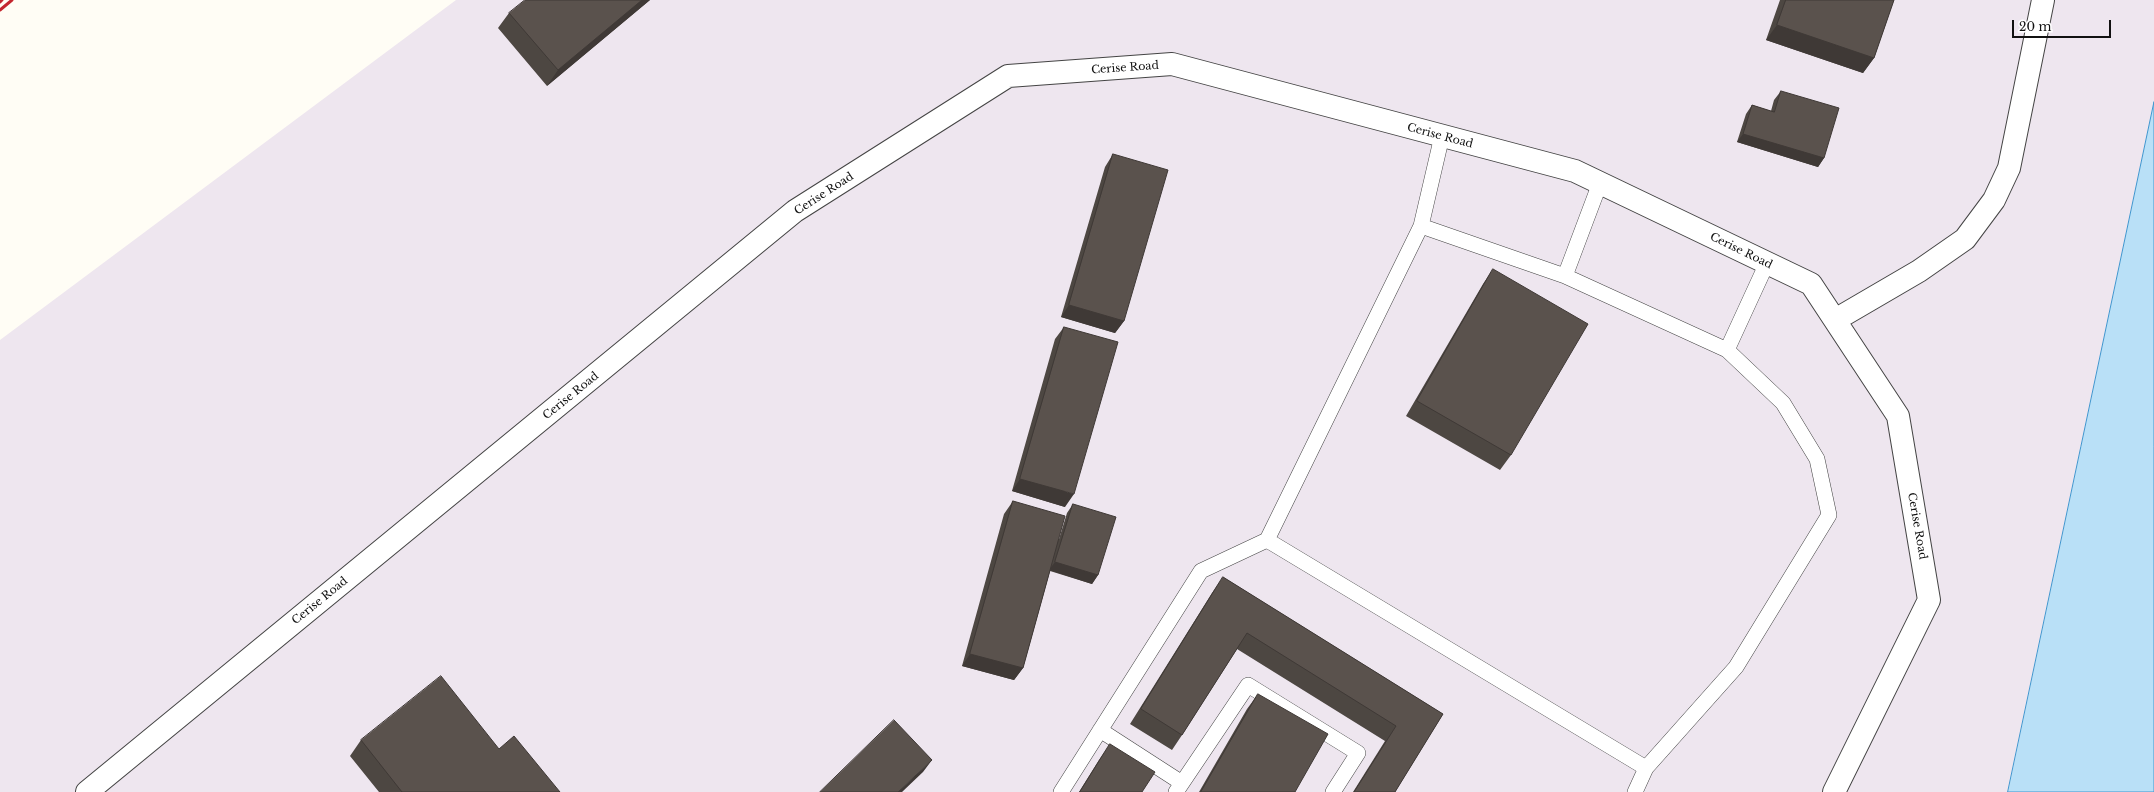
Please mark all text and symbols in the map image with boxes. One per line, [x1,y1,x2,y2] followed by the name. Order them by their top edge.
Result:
[2014,12,2113,38] scale bar
[2019,19,2051,34] text: 20 m
[1091,59,1159,77] street label: Cerise Road
[1406,121,1474,151] street label: Cerise Road
[792,170,856,218] street label: Cerise Road
[1708,230,1774,272] street label: Cerise Road
[540,370,602,422] street label: Cerise Road
[1905,491,1929,561] street label: Cerise Road
[289,575,351,627] street label: Cerise Road

